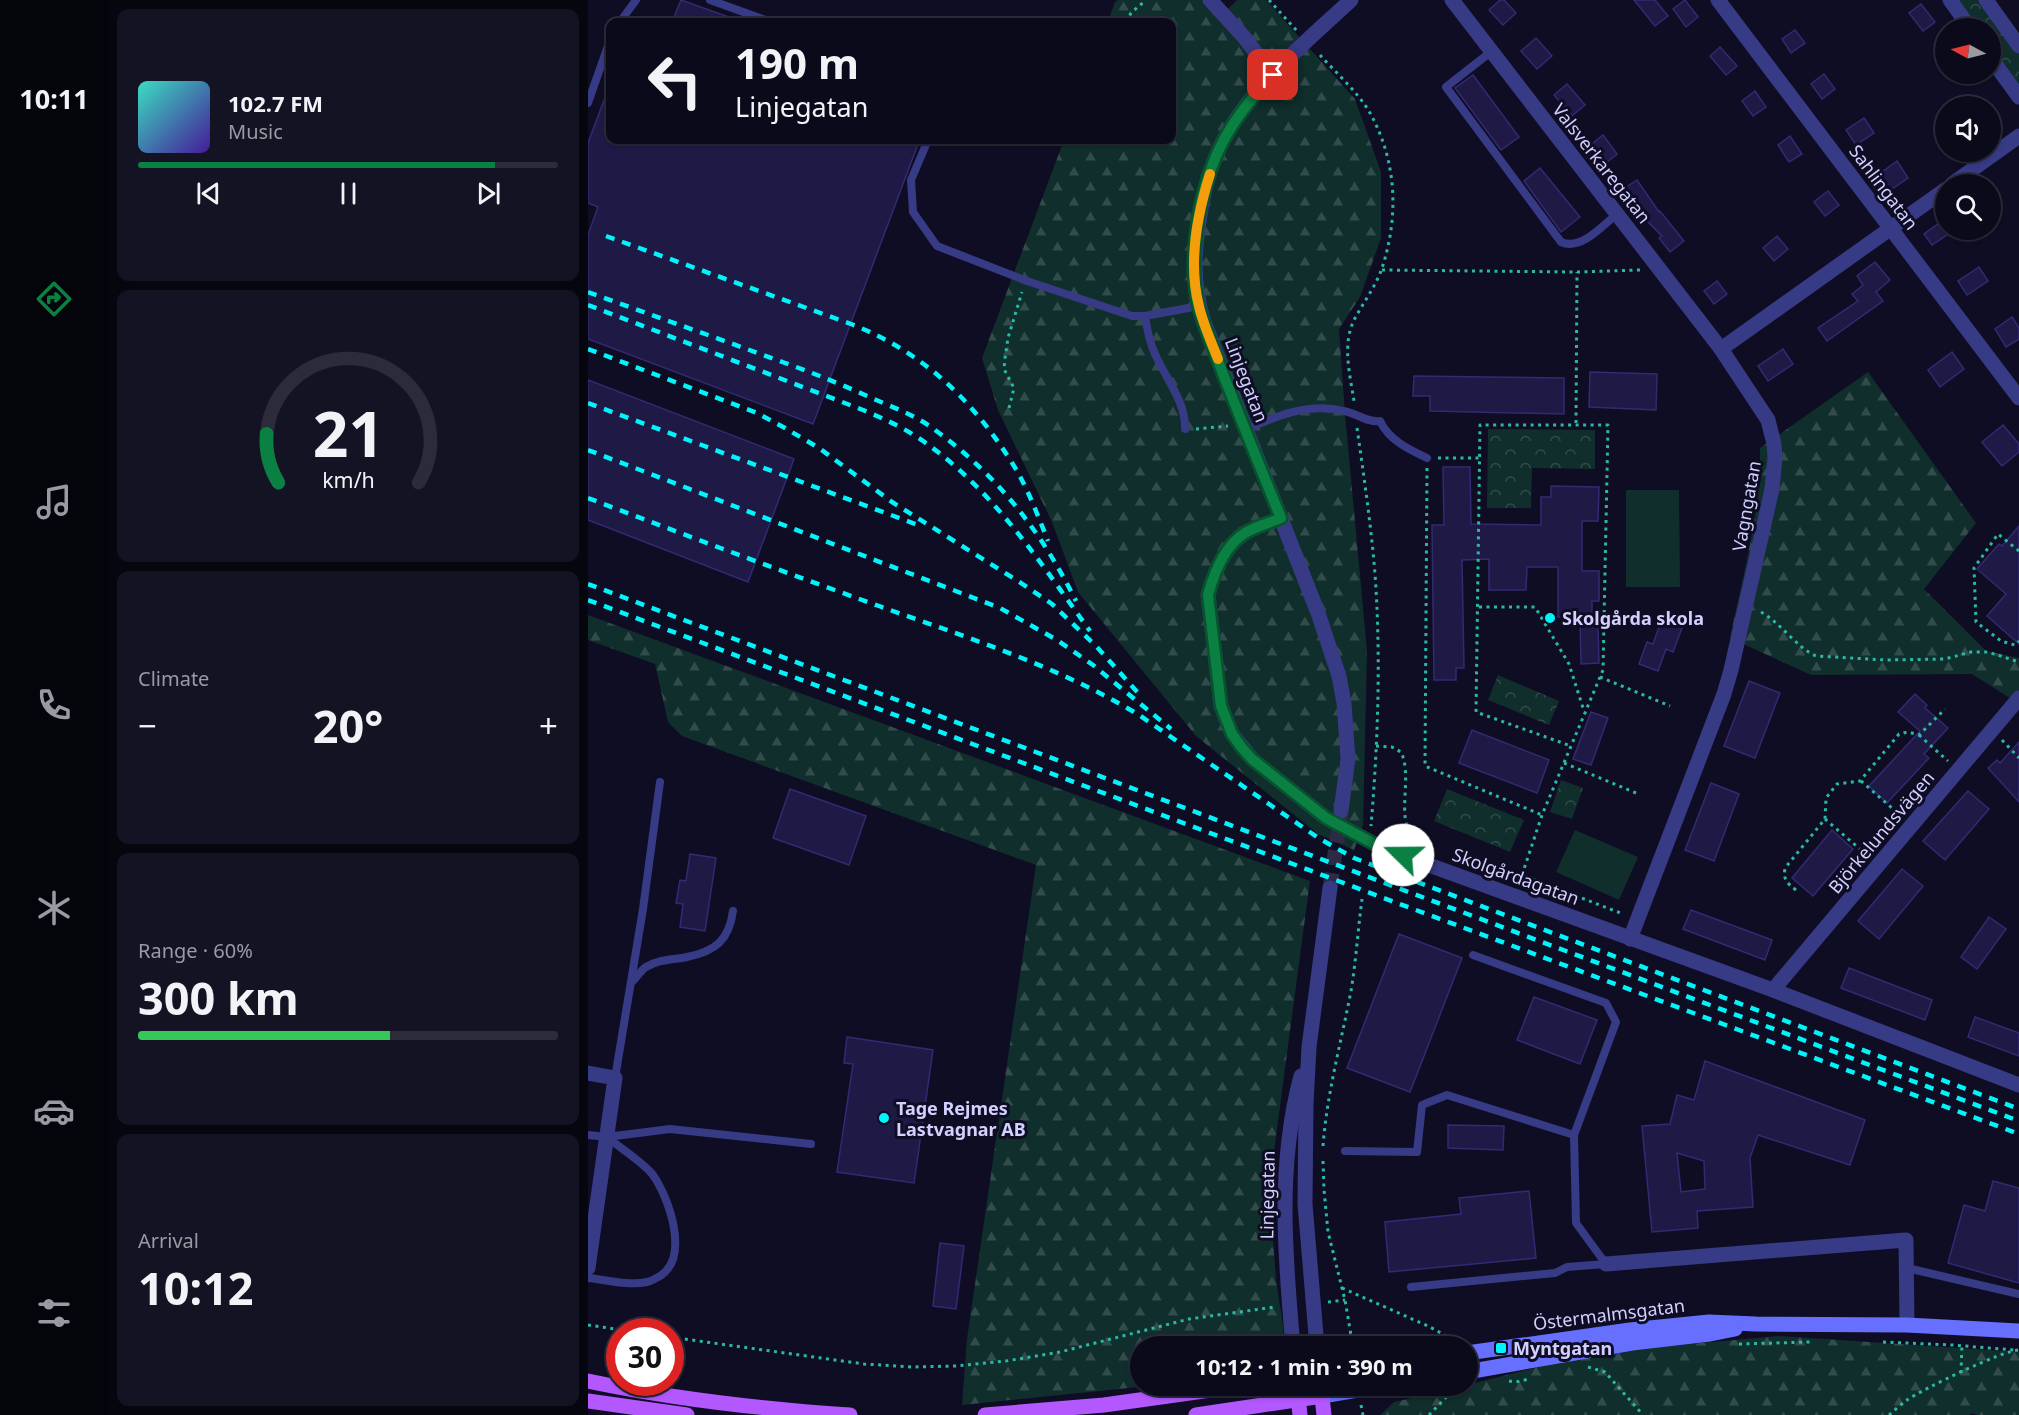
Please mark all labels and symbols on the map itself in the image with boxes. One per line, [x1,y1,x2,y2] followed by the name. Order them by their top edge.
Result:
[1935,18,2001,84] north arrow
[1247,49,1298,100] pin
[1547,98,1657,228] street label: Valsverkaregatan
[1844,140,1924,234] street label: Sahlingatan
[1220,334,1274,426] street label: Linjegatan
[1726,459,1766,553] street label: Vagngatan
[1562,606,1704,630] place label: Skolgårda skola
[1543,611,1557,625] marker: Skolgårda skola
[1823,766,1939,898] street label: Björkelundsvägen
[1371,823,1435,887] position arrow
[1449,842,1583,910] street label: Skolgårdagatan
[896,1096,1026,1141] place label: Tage Rejmes Lastvagnar AB
[877,1111,891,1125] marker: Tage Rejmes Lastvagnar AB
[1254,1150,1280,1240] street label: Linjegatan
[1532,1293,1686,1335] street label: Östermalmsgatan
[606,1318,684,1396] speed limit sign: 30
[1513,1336,1612,1360] place label: Myntgatan
[1494,1341,1508,1355] marker: Myntgatan

